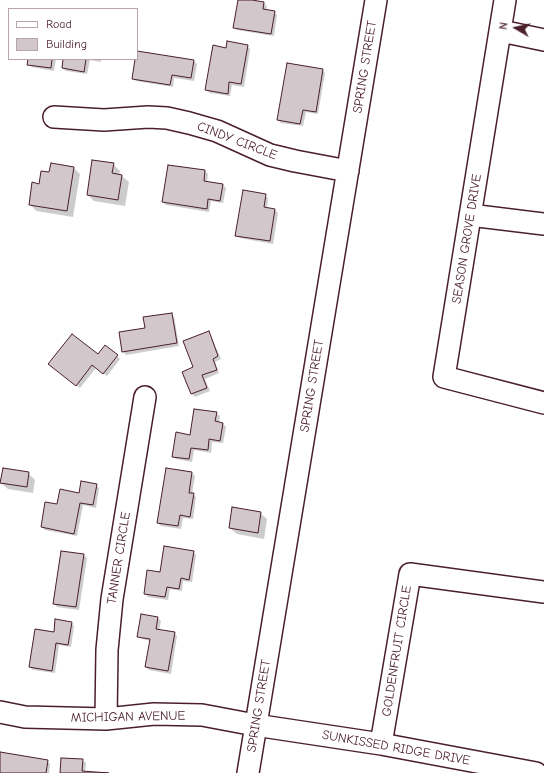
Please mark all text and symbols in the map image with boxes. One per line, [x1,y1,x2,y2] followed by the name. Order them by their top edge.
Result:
[8,8,138,60] legend
[496,8,536,48] north arrow
[46,17,72,31] text: Road
[350,20,380,114] street label: SPRING STREET
[497,21,511,31] text: N
[46,37,87,51] text: Building
[195,119,279,163] street label: CINDY CIRCLE
[449,173,485,305] street label: SEASON GROVE DRIVE
[297,339,327,433] street label: SPRING STREET
[104,511,134,605] street label: TANNER CIRCLE
[379,584,415,718] street label: GOLDENFRUIT CIRCLE
[244,659,274,753] street label: SPRING STREET
[71,708,185,726] street label: MICHIGAN AVENUE
[321,727,471,769] street label: SUNKISSED RIDGE DRIVE

